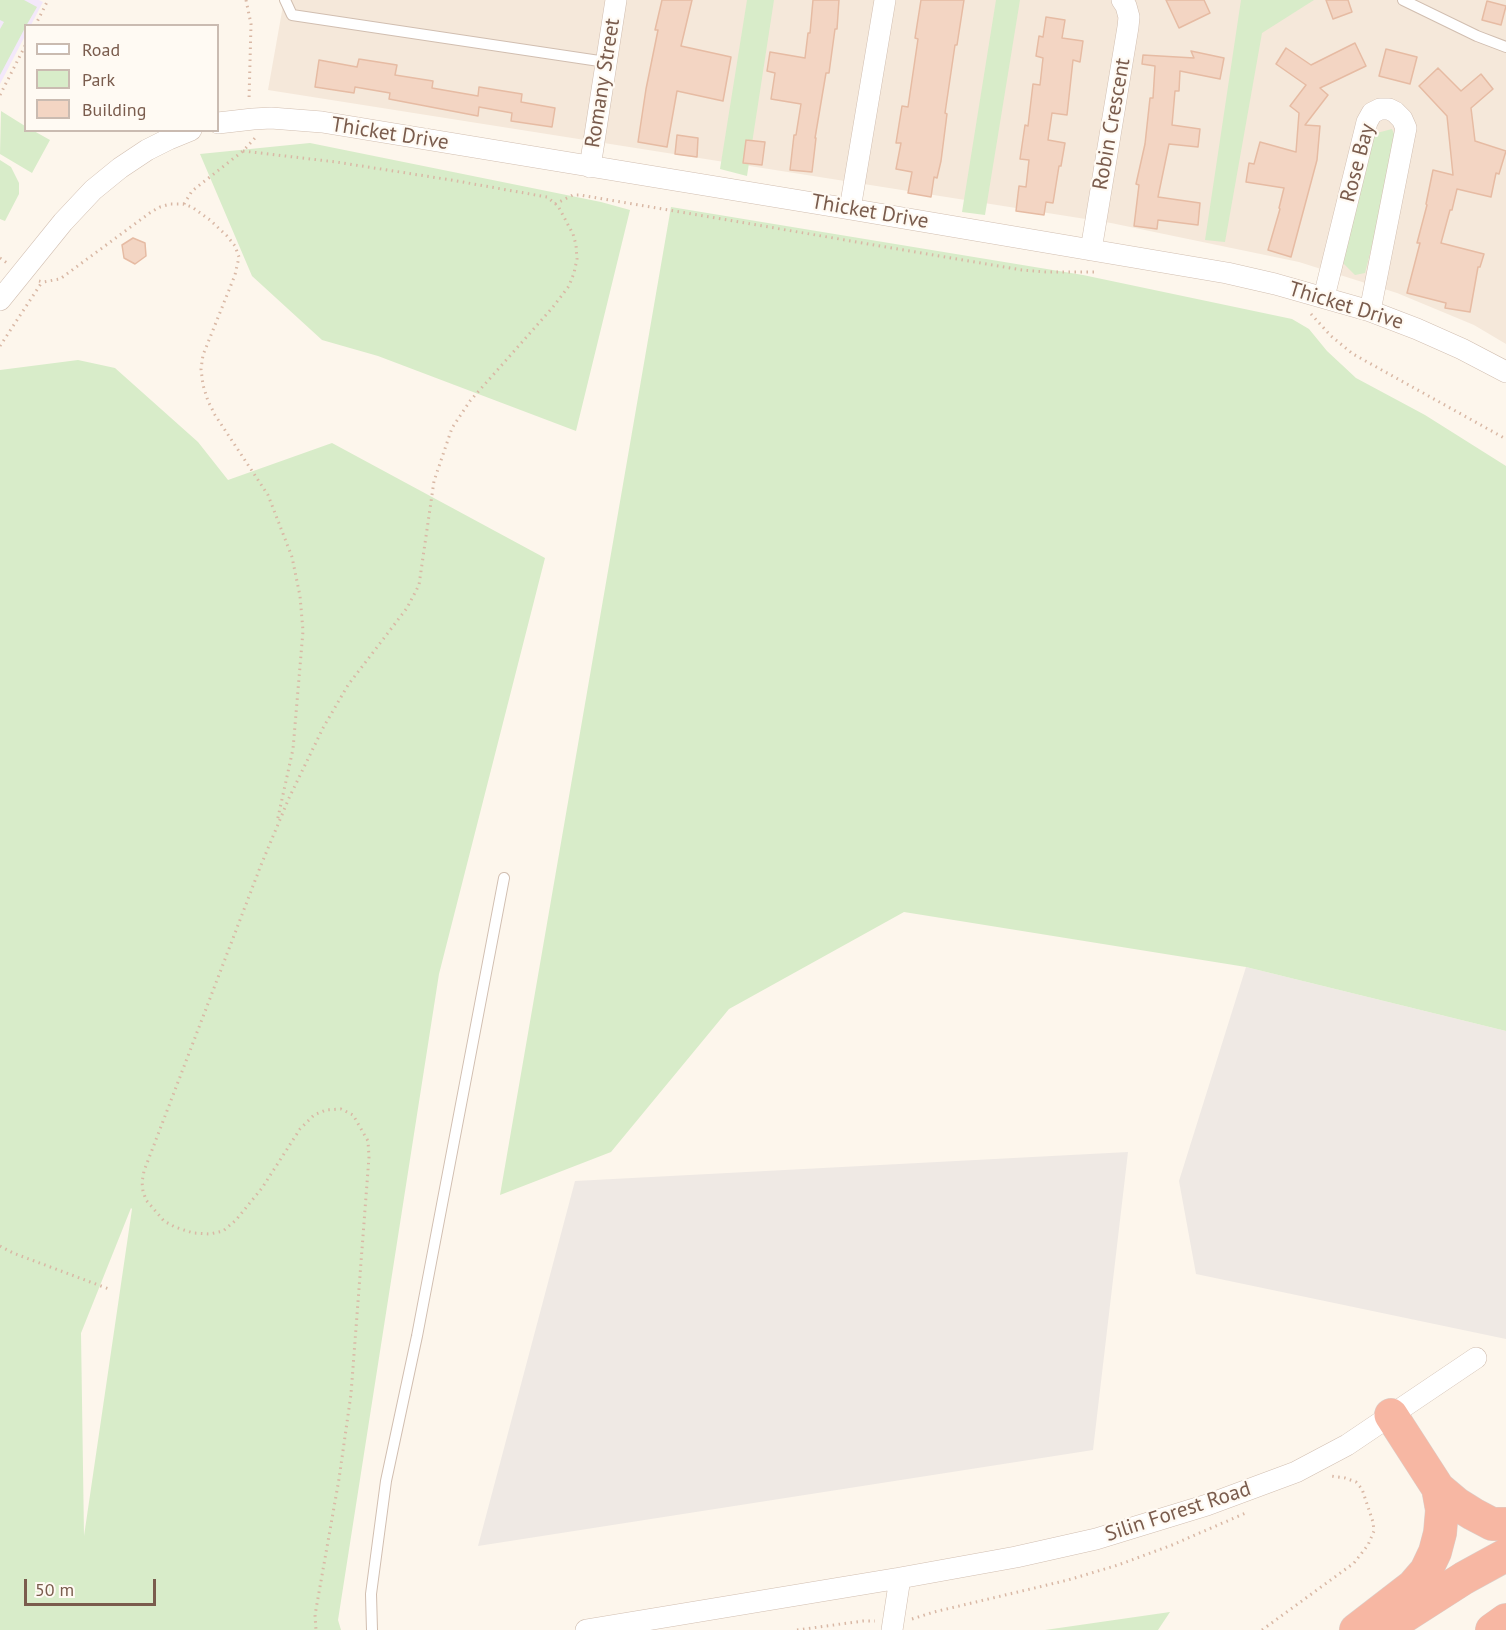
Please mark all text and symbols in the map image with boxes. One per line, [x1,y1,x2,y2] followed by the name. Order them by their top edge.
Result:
[580,16,626,150] street label: Romany Street
[24,24,219,132] legend
[82,38,120,61] text: Road
[1088,56,1136,192] street label: Robin Crescent
[82,68,115,91] text: Park
[82,98,146,121] text: Building
[330,112,450,156] street label: Thicket Drive
[1335,121,1381,205] street label: Rose Bay
[809,189,931,235] street label: Thicket Drive
[1286,277,1406,335] street label: Thicket Drive
[1102,1477,1254,1547] street label: Silin Forest Road
[27,1567,159,1605] scale bar
[35,1578,74,1601] text: 50 m

